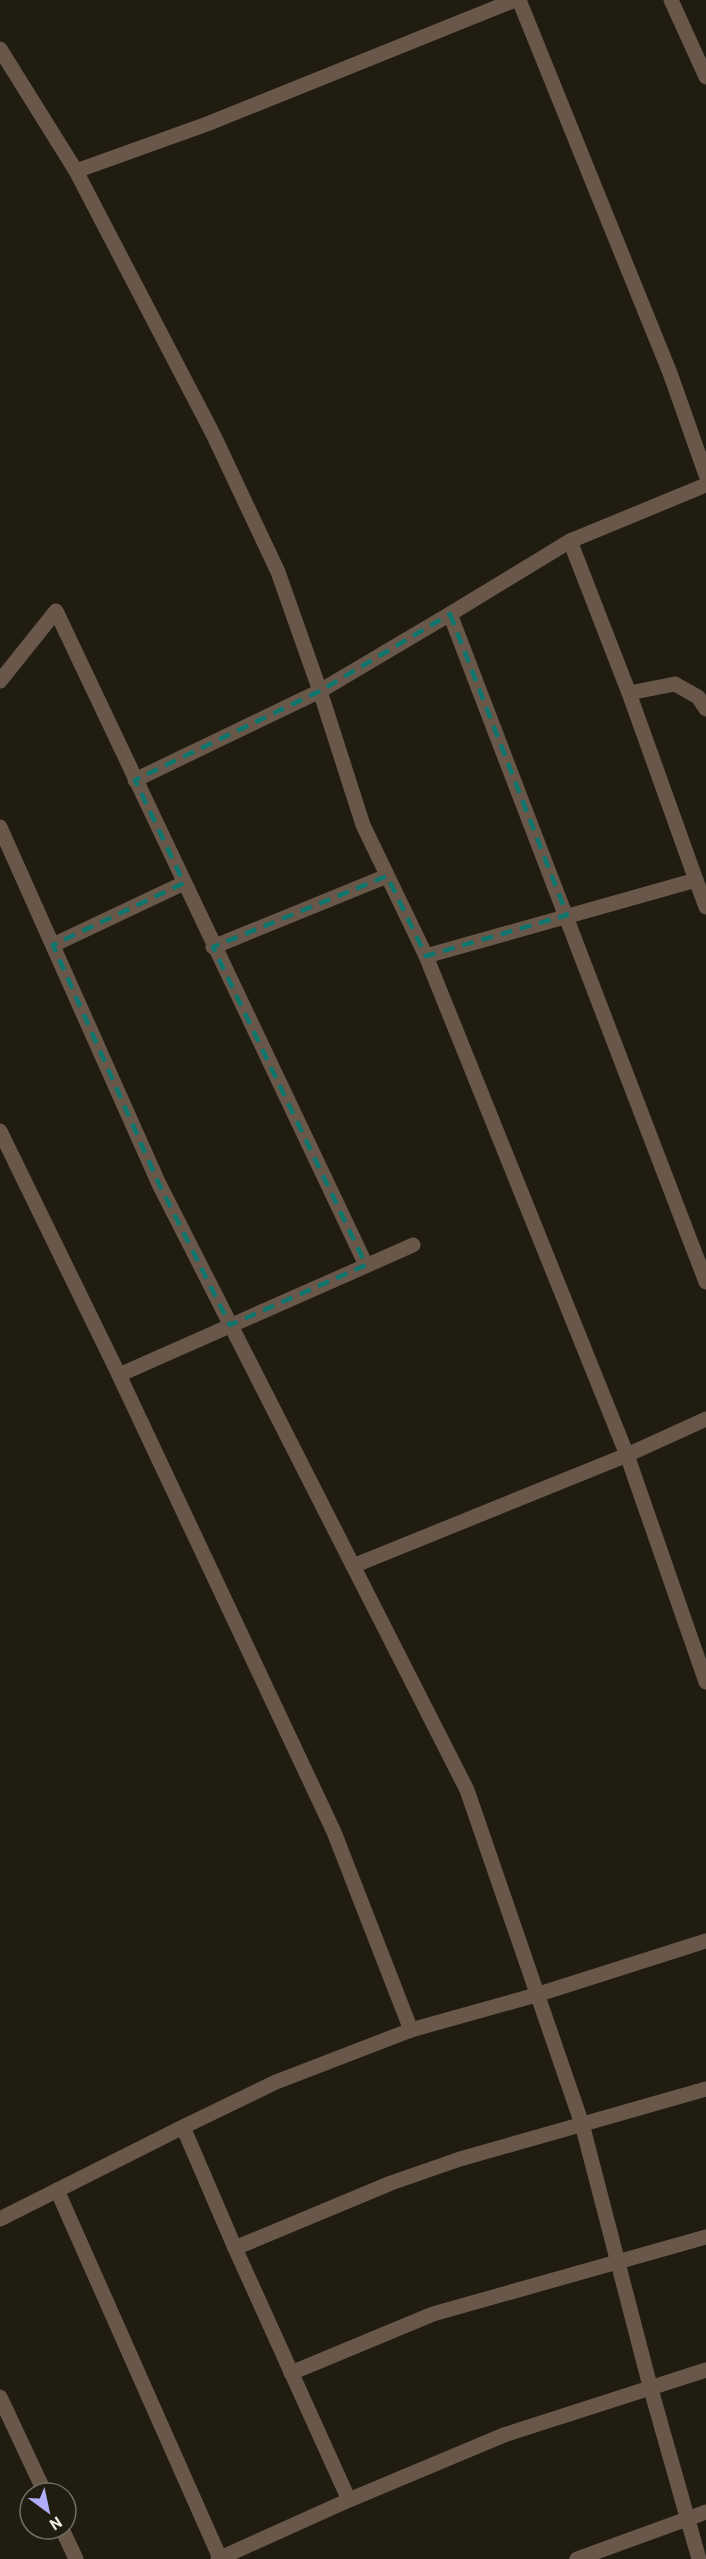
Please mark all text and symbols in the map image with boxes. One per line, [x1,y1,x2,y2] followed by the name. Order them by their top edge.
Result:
[18,2481,78,2541] north arrow
[47,2513,66,2535] text: N

